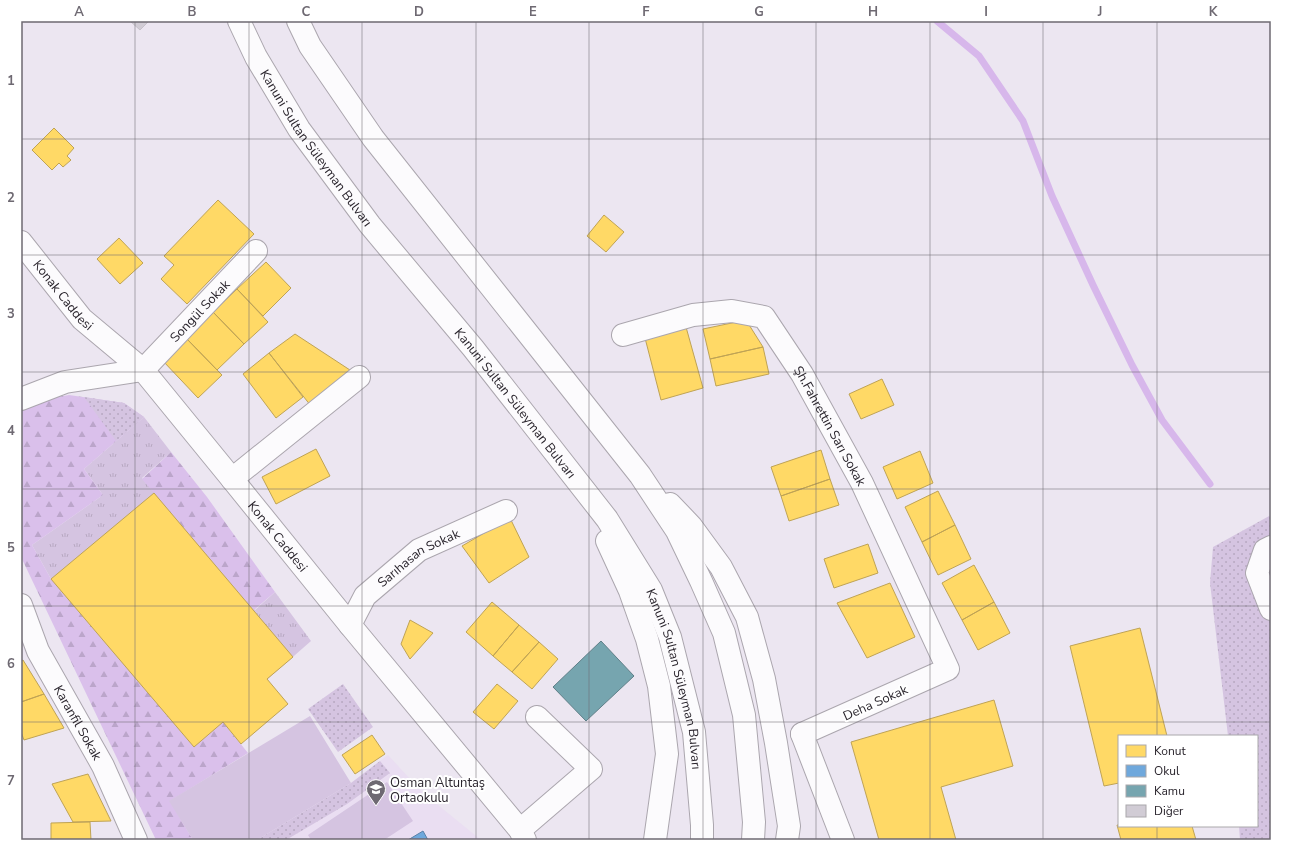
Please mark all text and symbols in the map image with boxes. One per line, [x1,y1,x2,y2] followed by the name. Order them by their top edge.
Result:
[74,3,84,21] text: A
[188,3,197,21] text: B
[302,3,311,21] text: C
[414,3,424,21] text: D
[529,3,537,21] text: E
[642,3,650,21] text: F
[754,3,764,21] text: G
[868,3,878,21] text: H
[984,3,988,21] text: I
[1097,3,1102,21] text: J
[1209,3,1218,21] text: K
[255,66,376,230] street label: Kanuni Sultan Süleyman Bulvarı
[7,72,15,90] text: 1
[7,189,15,207] text: 2
[29,257,97,335] street label: Konak Caddesi
[166,276,234,346] street label: Songül Sokak
[7,305,15,323] text: 3
[450,324,580,482] street label: Kanuni Sultan Süleyman Bulvarı
[789,363,870,490] street label: Şh.Fahrettin Sarı Sokak
[7,422,15,440] text: 4
[243,498,312,576] street label: Konak Caddesi
[374,525,463,592] street label: Sarıhasan Sokak
[7,539,15,557] text: 5
[641,586,705,770] street label: Kanuni Sultan Süleyman Bulvarı
[7,655,15,673] text: 6
[840,680,911,725] street label: Deha Sokak
[49,682,106,764] street label: Karanfil Sokak
[1118,735,1258,827] legend
[1154,743,1187,759] text: Konut
[1154,763,1180,779] text: Okul
[7,772,15,790] text: 7
[390,774,485,807] place label: Osman Altuntaş Ortaokulu
[365,778,387,806] school or university icon: Osman Altuntaş Ortaokulu
[1154,783,1185,799] text: Kamu
[1154,803,1184,819] text: Diğer

